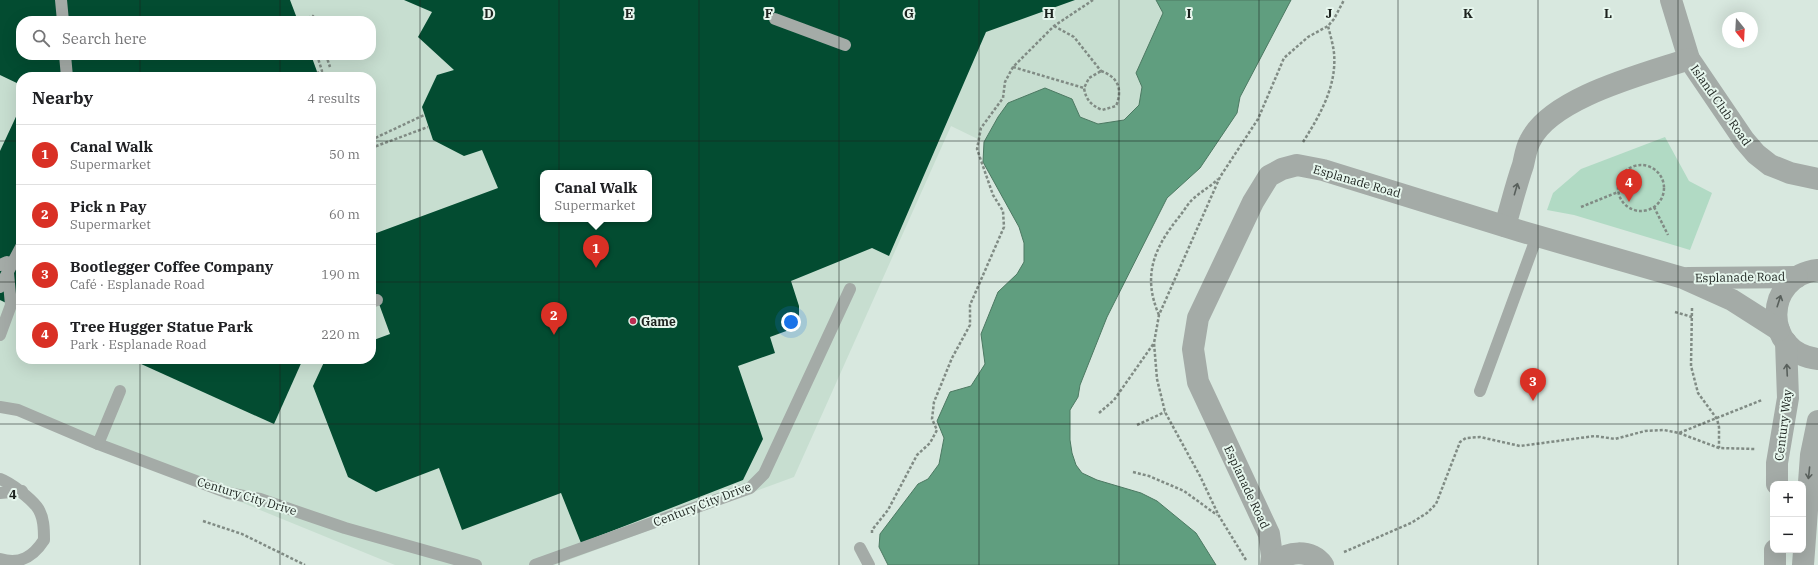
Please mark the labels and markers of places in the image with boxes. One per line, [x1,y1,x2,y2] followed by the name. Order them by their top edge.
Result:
[1616,169,1642,202] pin: 4
[583,235,609,268] pin: 1
[541,302,567,335] pin: 2
[641,314,676,329] place label: Game
[628,316,638,326] marker: Game
[1520,368,1546,401] pin: 3

